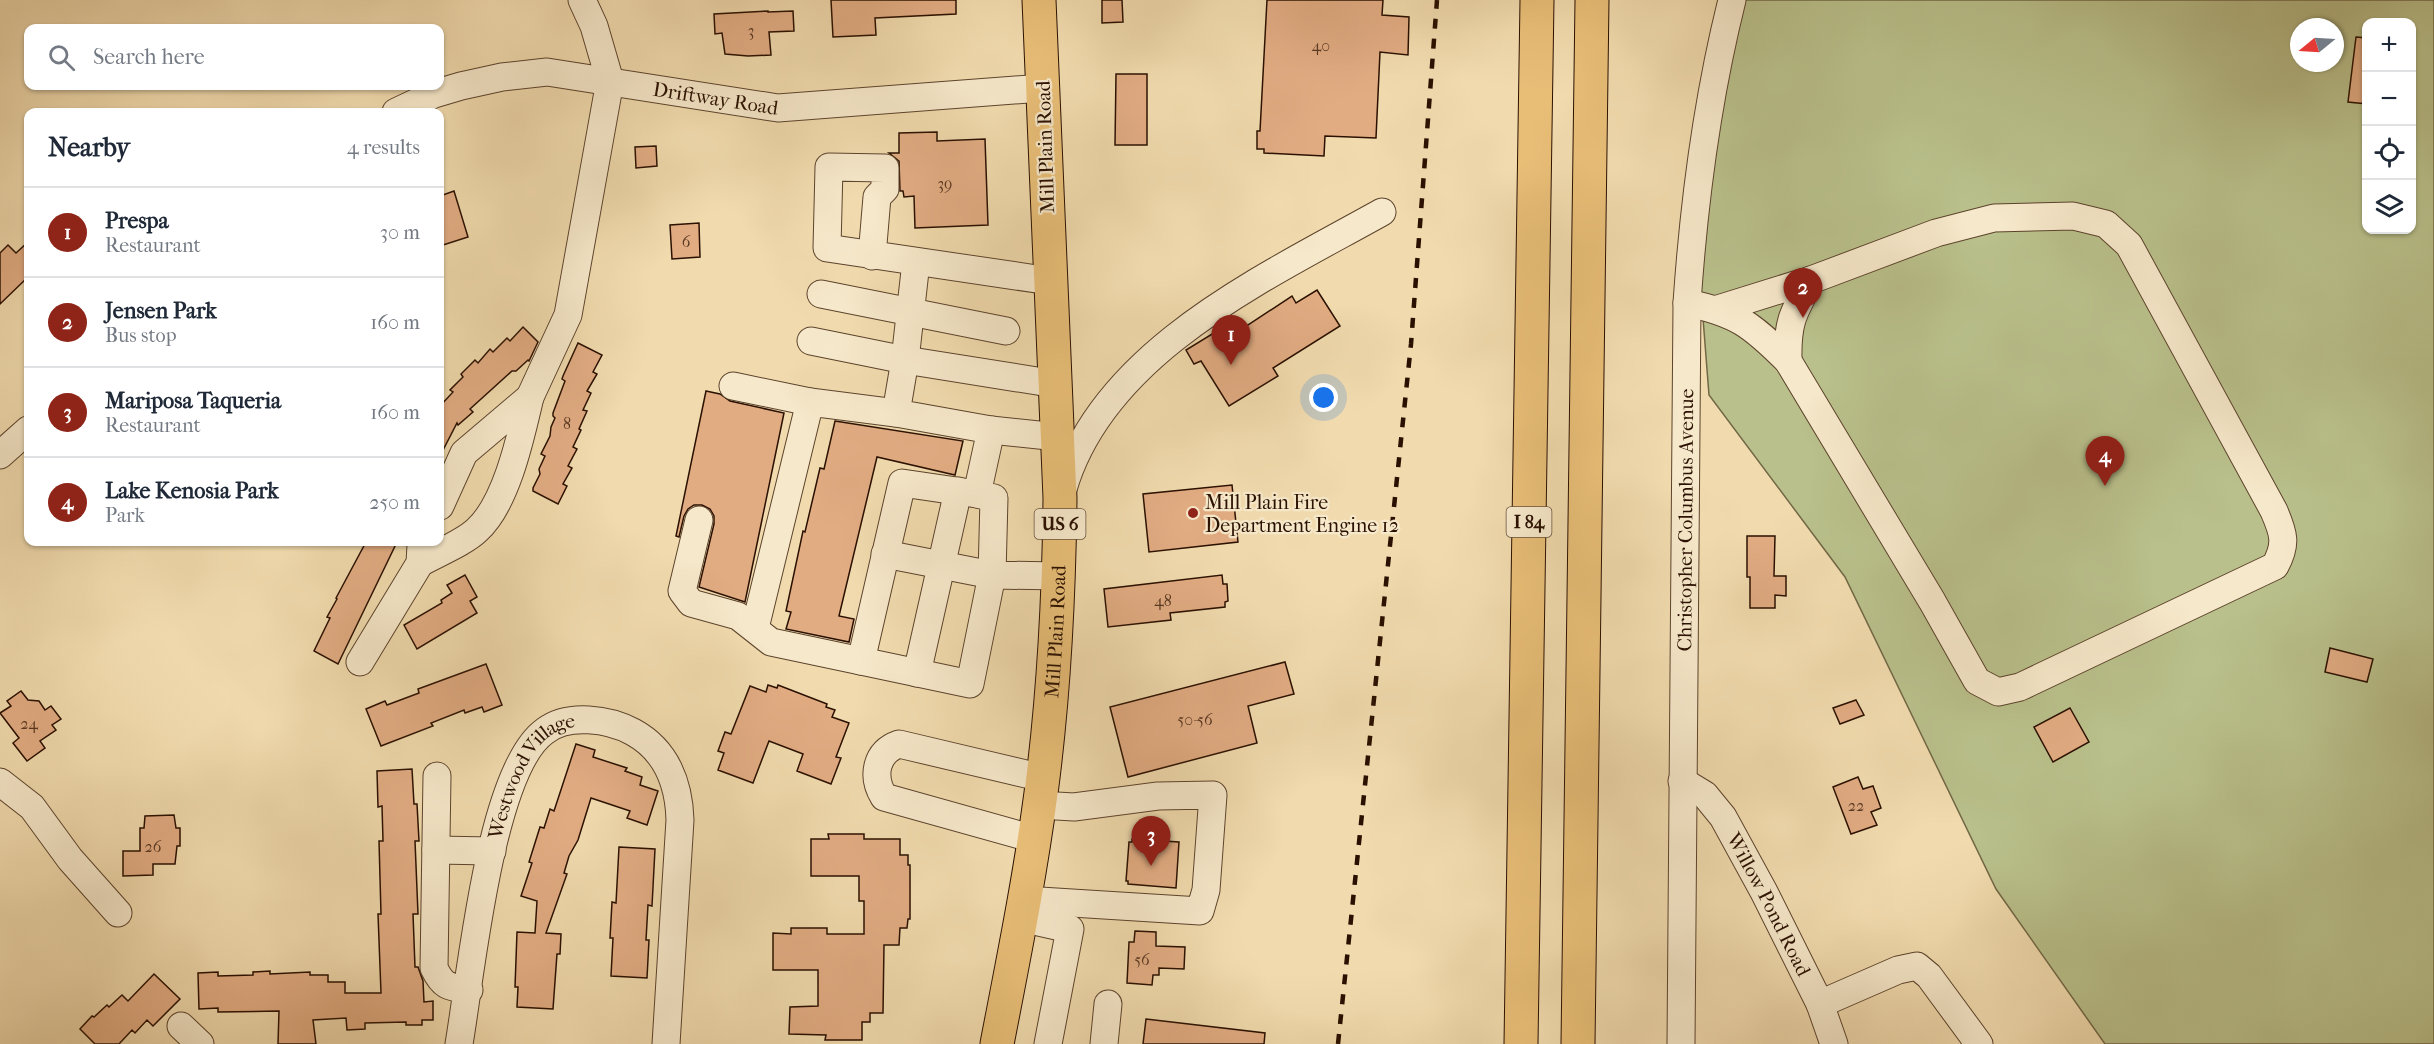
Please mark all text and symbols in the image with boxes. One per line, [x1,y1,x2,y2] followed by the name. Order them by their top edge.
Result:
[2290,18,2344,72] north arrow
[2362,18,2416,234] map controls
[2362,18,2416,72] button: +
[748,21,754,40] house number: 3
[24,24,444,90] search box
[1312,36,1330,55] house number: 40
[45,41,78,74] icon: search
[93,44,205,70] text: Search here
[2362,72,2416,126] button: −
[651,78,781,120] street label: Driftway Road
[1032,79,1059,214] street label: Mill Plain Road
[2362,126,2416,180] button: locate
[48,132,130,163] text: Nearby
[347,136,420,159] text: 4 results
[938,174,952,193] house number: 39
[2362,180,2416,234] button: layers
[105,208,169,234] text: Prespa
[64,221,71,244] text: 1
[380,221,420,244] text: 30 m
[682,232,691,251] house number: 6
[105,234,201,257] text: Restaurant
[1784,268,1822,318] pin: 2
[105,298,217,324] text: Jensen Park
[62,311,73,334] text: 2
[370,311,420,334] text: 160 m
[1212,316,1250,365] pin: 1
[105,324,177,347] text: Bus stop
[1309,383,1338,412] your location
[105,388,281,414] text: Mariposa Taqueria
[1673,388,1698,652] street label: Christopher Columbus Avenue
[63,401,72,424] text: 3
[370,401,420,424] text: 160 m
[105,414,201,437] text: Restaurant
[563,414,571,433] house number: 8
[2086,436,2124,486] pin: 4
[105,478,279,504] text: Lake Kenosia Park
[62,491,73,514] text: 4
[369,491,420,514] text: 250 m
[1205,491,1399,537] place label: Mill Plain Fire Department Engine 12
[105,504,145,527] text: Park
[1186,506,1200,520] marker: Mill Plain Fire Department Engine 12
[1506,507,1552,537] road number: I 84
[1034,509,1086,539] road number: US 6
[1040,564,1071,699] street label: Mill Plain Road
[1154,591,1172,610] house number: 48
[483,709,577,842] street label: Westwood Village
[1177,710,1213,729] house number: 50-56
[20,714,38,733] house number: 24
[1848,796,1864,815] house number: 22
[1132,816,1170,866] pin: 3
[1721,828,1816,981] street label: Willow Pond Road
[145,837,162,856] house number: 26
[1134,950,1150,969] house number: 56

